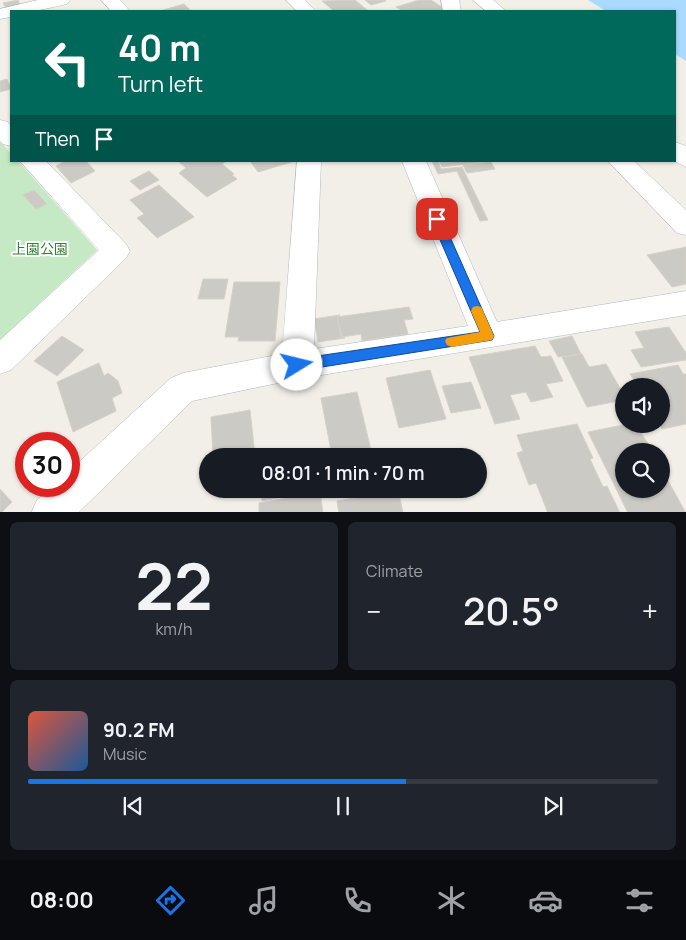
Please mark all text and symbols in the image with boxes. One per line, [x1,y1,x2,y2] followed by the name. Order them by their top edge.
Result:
[118,24,201,72] text: 40 m
[35,30,100,95] icon: left
[118,69,203,99] text: Turn left
[90,125,118,153] icon: arrive
[35,126,80,152] text: Then
[416,198,458,240] pin
[423,205,451,233] icon: arrive
[12,239,68,258] park label: 上園公園
[270,338,322,390] position arrow
[615,378,670,498] map controls
[615,378,670,433] button: sound
[15,432,80,497] speed limit sign: 30
[615,443,670,498] button: search
[262,460,424,486] text: 08:01 · 1 min · 70 m
[135,541,213,630] text: 22
[366,560,423,582] text: Climate
[463,584,560,636] text: 20.5°
[366,592,381,630] text: −
[642,592,658,630] text: +
[155,618,193,640] text: km/h
[103,717,174,743] text: 90.2 FM
[103,743,147,765] text: Music
[119,792,147,820] icon: previous
[329,792,357,820] icon: pause
[539,792,567,820] icon: next
[153,883,188,918] icon: directions
[246,883,281,918] icon: music
[340,883,375,918] icon: phone
[434,883,469,918] icon: climate
[528,883,563,918] icon: car
[622,883,657,918] icon: filters
[29,885,94,915] text: 08:00

